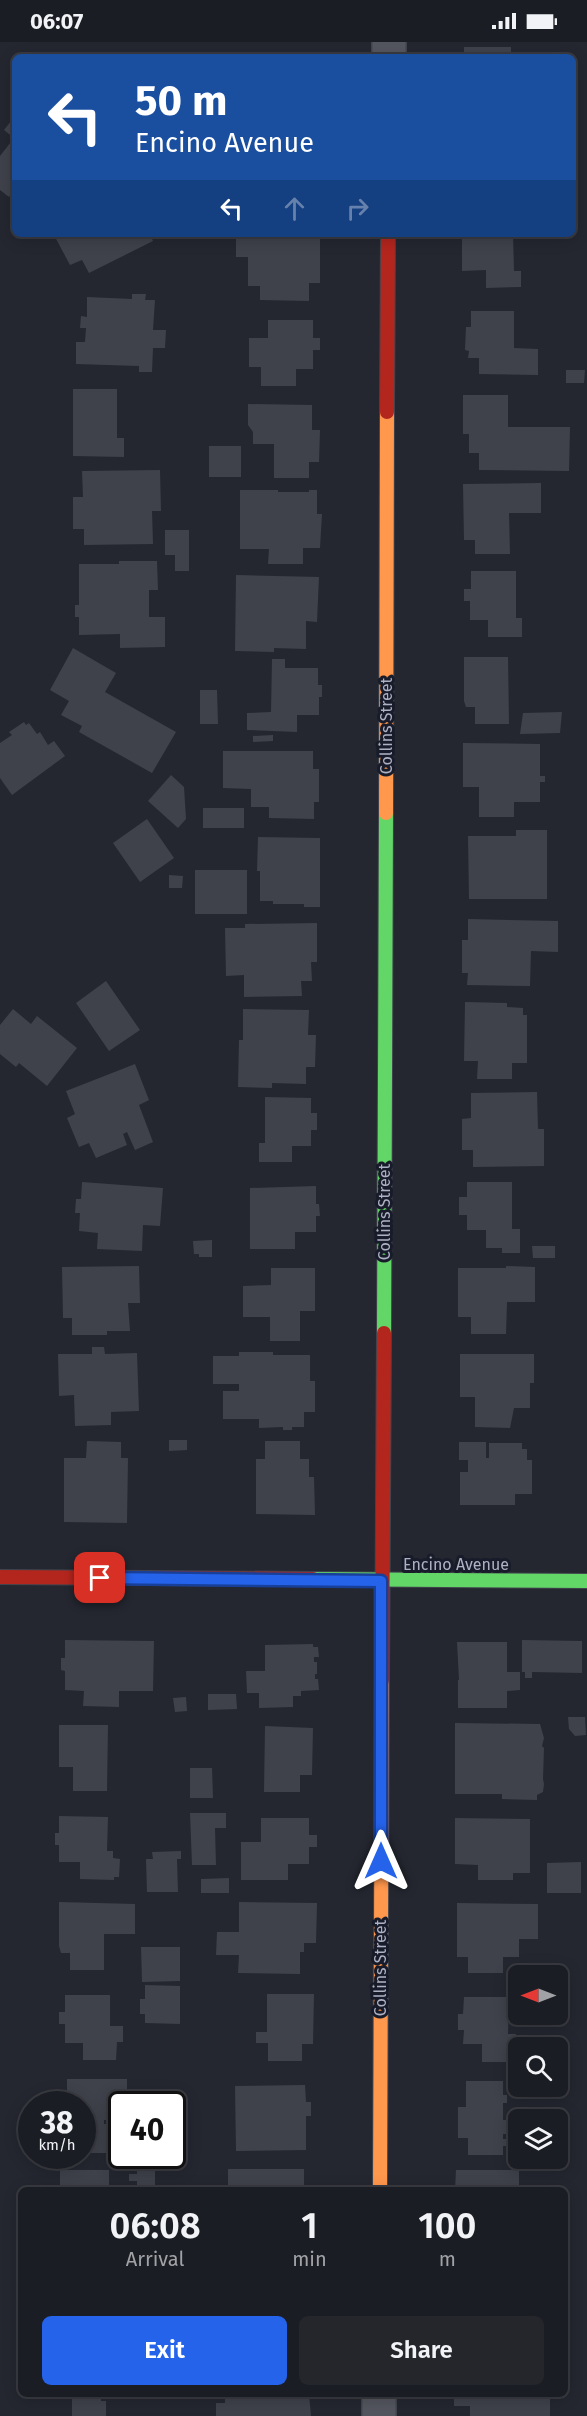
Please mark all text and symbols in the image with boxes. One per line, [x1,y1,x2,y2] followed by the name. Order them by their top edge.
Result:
[30,8,83,35] text: 06:07
[135,76,228,126] text: 50 m
[36,78,114,156] icon: left
[135,127,314,159] text: Encino Avenue
[215,192,248,225] icon: left
[278,192,311,225] icon: ahead
[341,192,374,225] icon: right
[377,678,396,774] street label: Collins Street
[375,1164,394,1260] street label: Collins Street
[74,1552,125,1603] pin
[403,1555,509,1574] street label: Encino Avenue
[83,1561,116,1594] icon: arrive
[349,1829,413,1893] position arrow
[371,1920,390,2016] street label: Collins Street
[508,1965,568,2025] north arrow
[508,1965,568,2169] map controls
[508,2037,568,2097] button: search
[108,2091,186,2169] speed limit sign: 40
[40,2105,74,2141] text: 38
[508,2109,568,2169] button: layers
[38,2136,76,2154] text: km/h
[110,2204,201,2248] text: 06:08
[301,2204,318,2248] text: 1
[418,2204,476,2248] text: 100
[126,2247,184,2271] text: Arrival
[292,2247,327,2271] text: min
[439,2247,456,2271] text: m
[42,2316,287,2385] button: Exit
[299,2316,544,2385] button: Share

